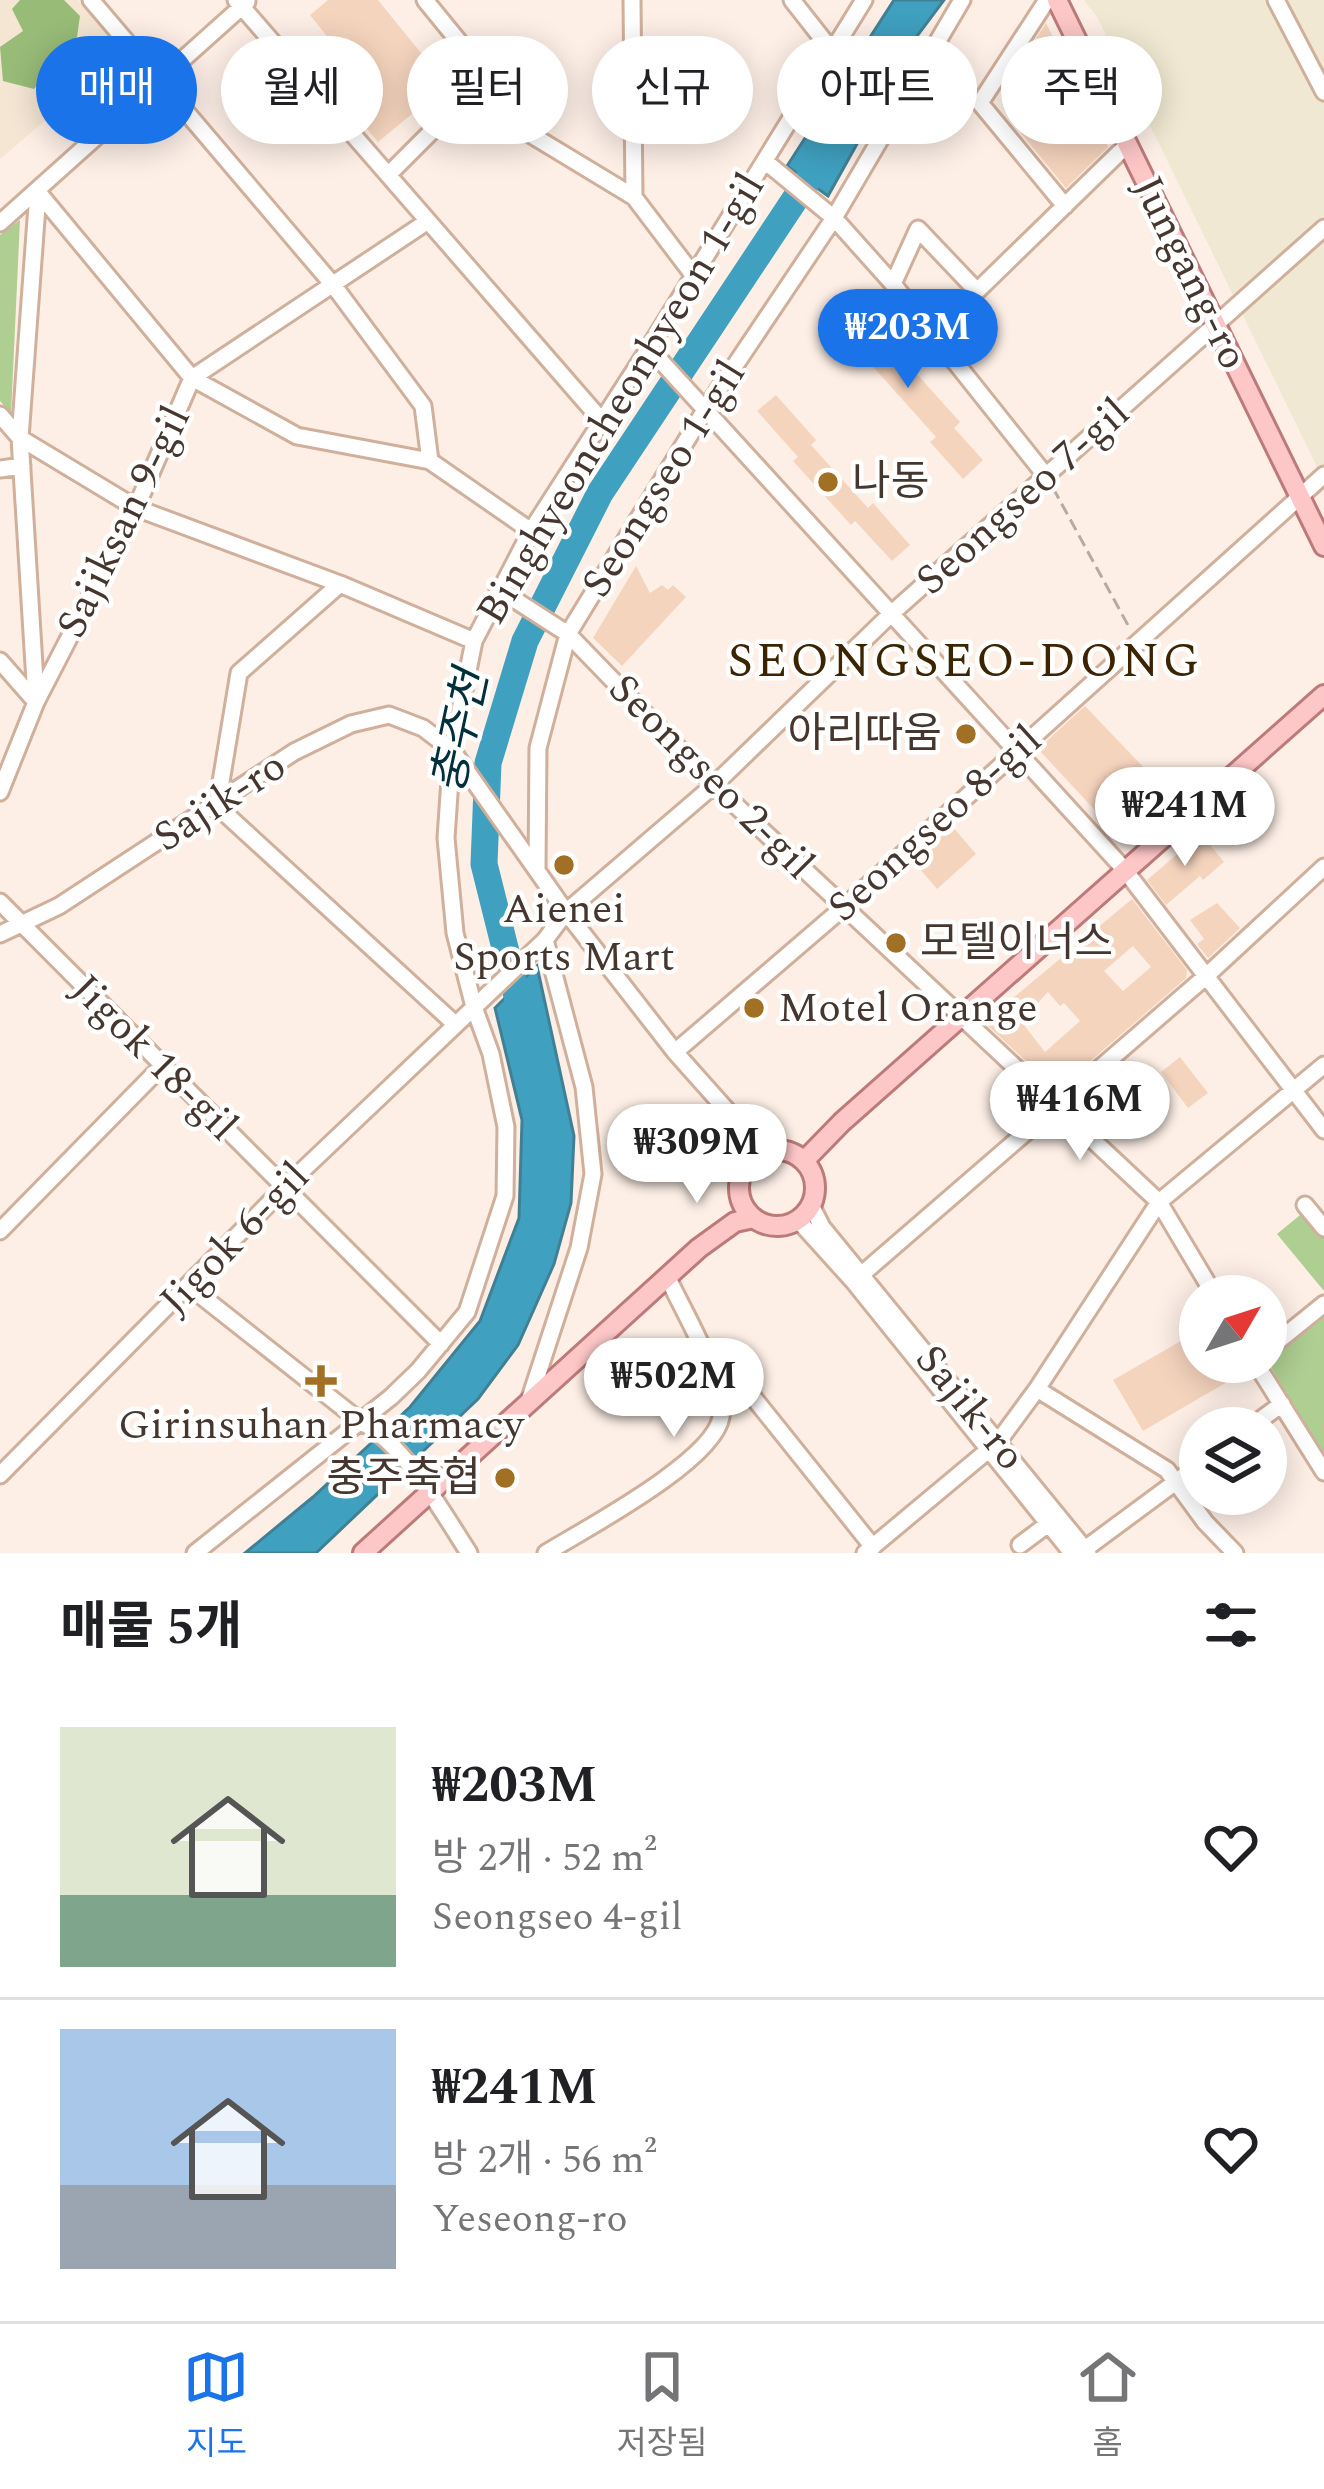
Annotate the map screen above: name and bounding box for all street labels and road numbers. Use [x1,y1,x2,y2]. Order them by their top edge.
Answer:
street label: Binghyeoncheonbyeon 1-gil [461,161,781,637]
street label: Jungang-ro [1116,165,1264,381]
street label: Seongseo 1-gil [566,348,762,610]
street label: Seongseo 7-gil [902,383,1144,611]
street label: Sajiksan 9-gil [41,395,207,649]
street label: Seongseo 2-gil [593,659,829,895]
street label: Seongseo 8-gil [814,710,1056,938]
street label: Sajik-ro [141,736,299,868]
street label: Jigok 18-gil [56,960,252,1156]
street label: Jigok 6-gil [145,1148,325,1330]
street label: Sajik-ro [899,1331,1041,1485]

